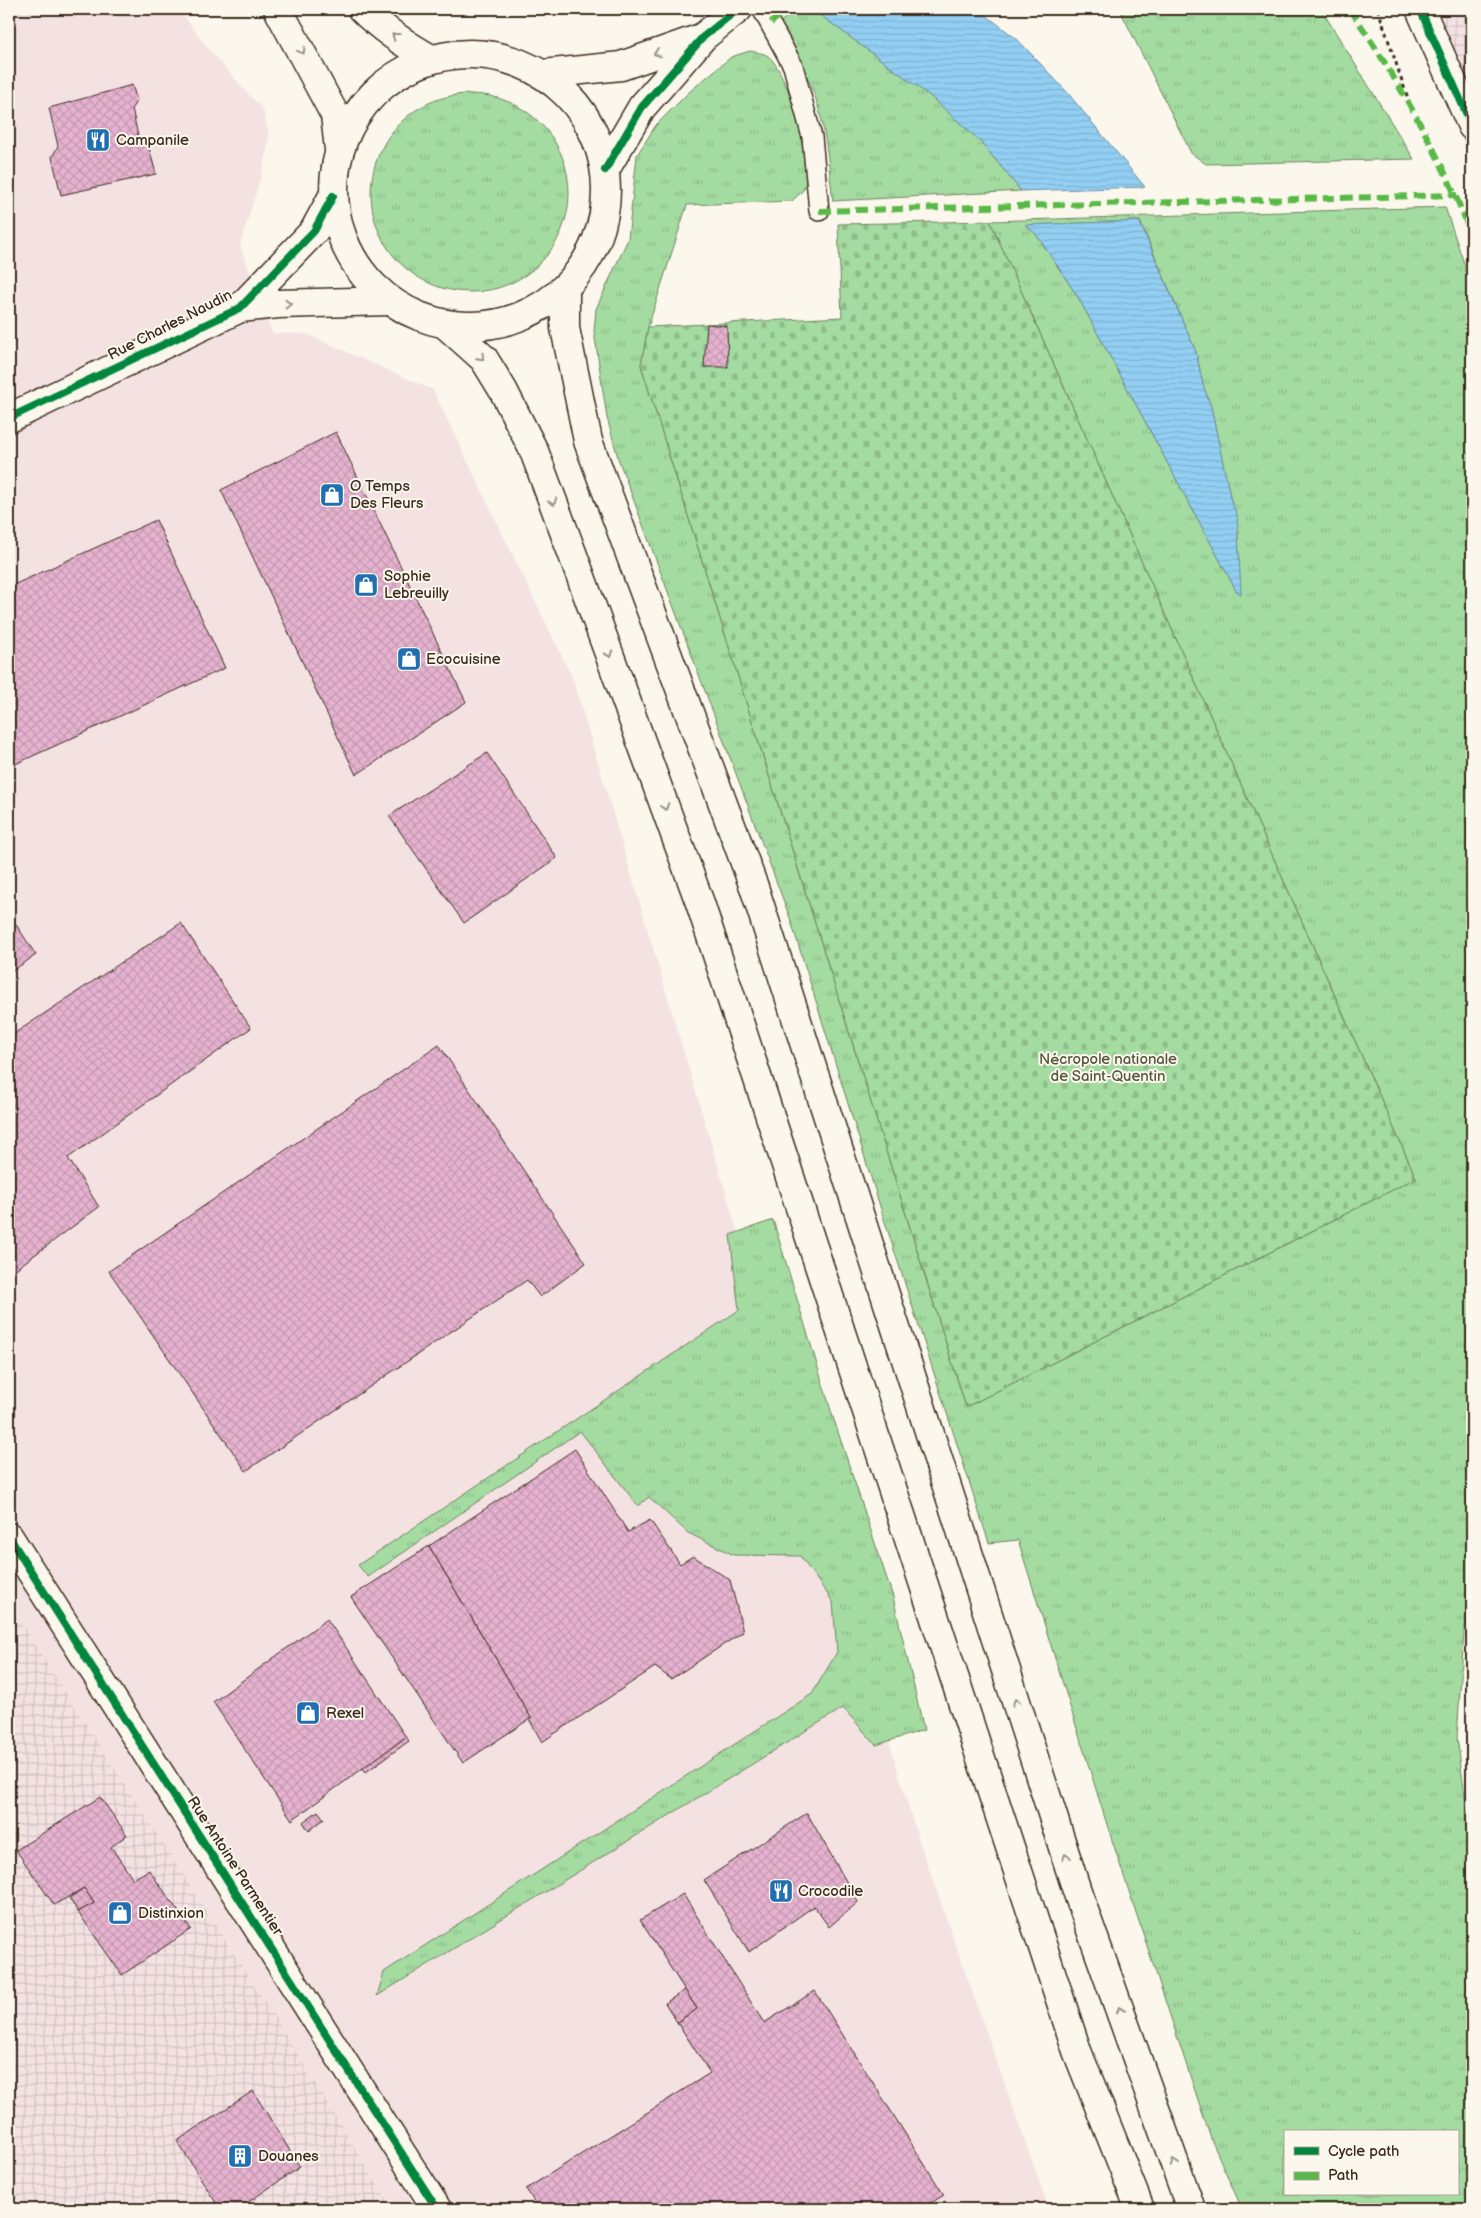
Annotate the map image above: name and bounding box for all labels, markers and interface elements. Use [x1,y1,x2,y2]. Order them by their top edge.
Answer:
one-way arrow [391,33,401,42]
one-way arrow [296,46,306,55]
one-way arrow [653,48,661,58]
restaurant icon: Campanile [85,127,111,153]
place label: Campanile [116,131,189,150]
street label: Rue Charles Naudin [105,285,235,365]
one-way arrow [285,299,293,309]
one-way arrow [475,351,484,360]
place label: O Temps Des Fleurs [350,477,424,513]
shop icon: O Temps Des Fleurs [319,482,345,508]
one-way arrow [547,497,557,506]
place label: Sophie Lebreuilly [384,567,449,603]
shop icon: Sophie Lebreuilly [353,572,379,598]
shop icon: Ecocuisine [396,646,422,672]
one-way arrow [603,649,613,658]
place label: Ecocuisine [426,650,501,669]
one-way arrow [659,802,669,811]
park label: Nécropole nationale de Saint-Quentin [1039,1050,1177,1086]
one-way arrow [1012,1699,1022,1707]
shop icon: Rexel [295,1700,321,1726]
place label: Rexel [326,1704,364,1723]
street label: Rue Antoine Parmentier [183,1793,287,1940]
one-way arrow [1062,1853,1072,1862]
restaurant icon: Crocodile [768,1878,794,1904]
place label: Crocodile [798,1882,863,1901]
shop icon: Distinxion [107,1900,133,1926]
place label: Distinxion [138,1904,204,1923]
one-way arrow [1116,2007,1126,2015]
legend [1284,2130,1458,2196]
text: Cycle path [1328,2142,1399,2161]
building icon: Douanes [227,2143,253,2169]
place label: Douanes [258,2147,319,2166]
one-way arrow [1170,2160,1180,2168]
text: Path [1328,2166,1358,2185]

